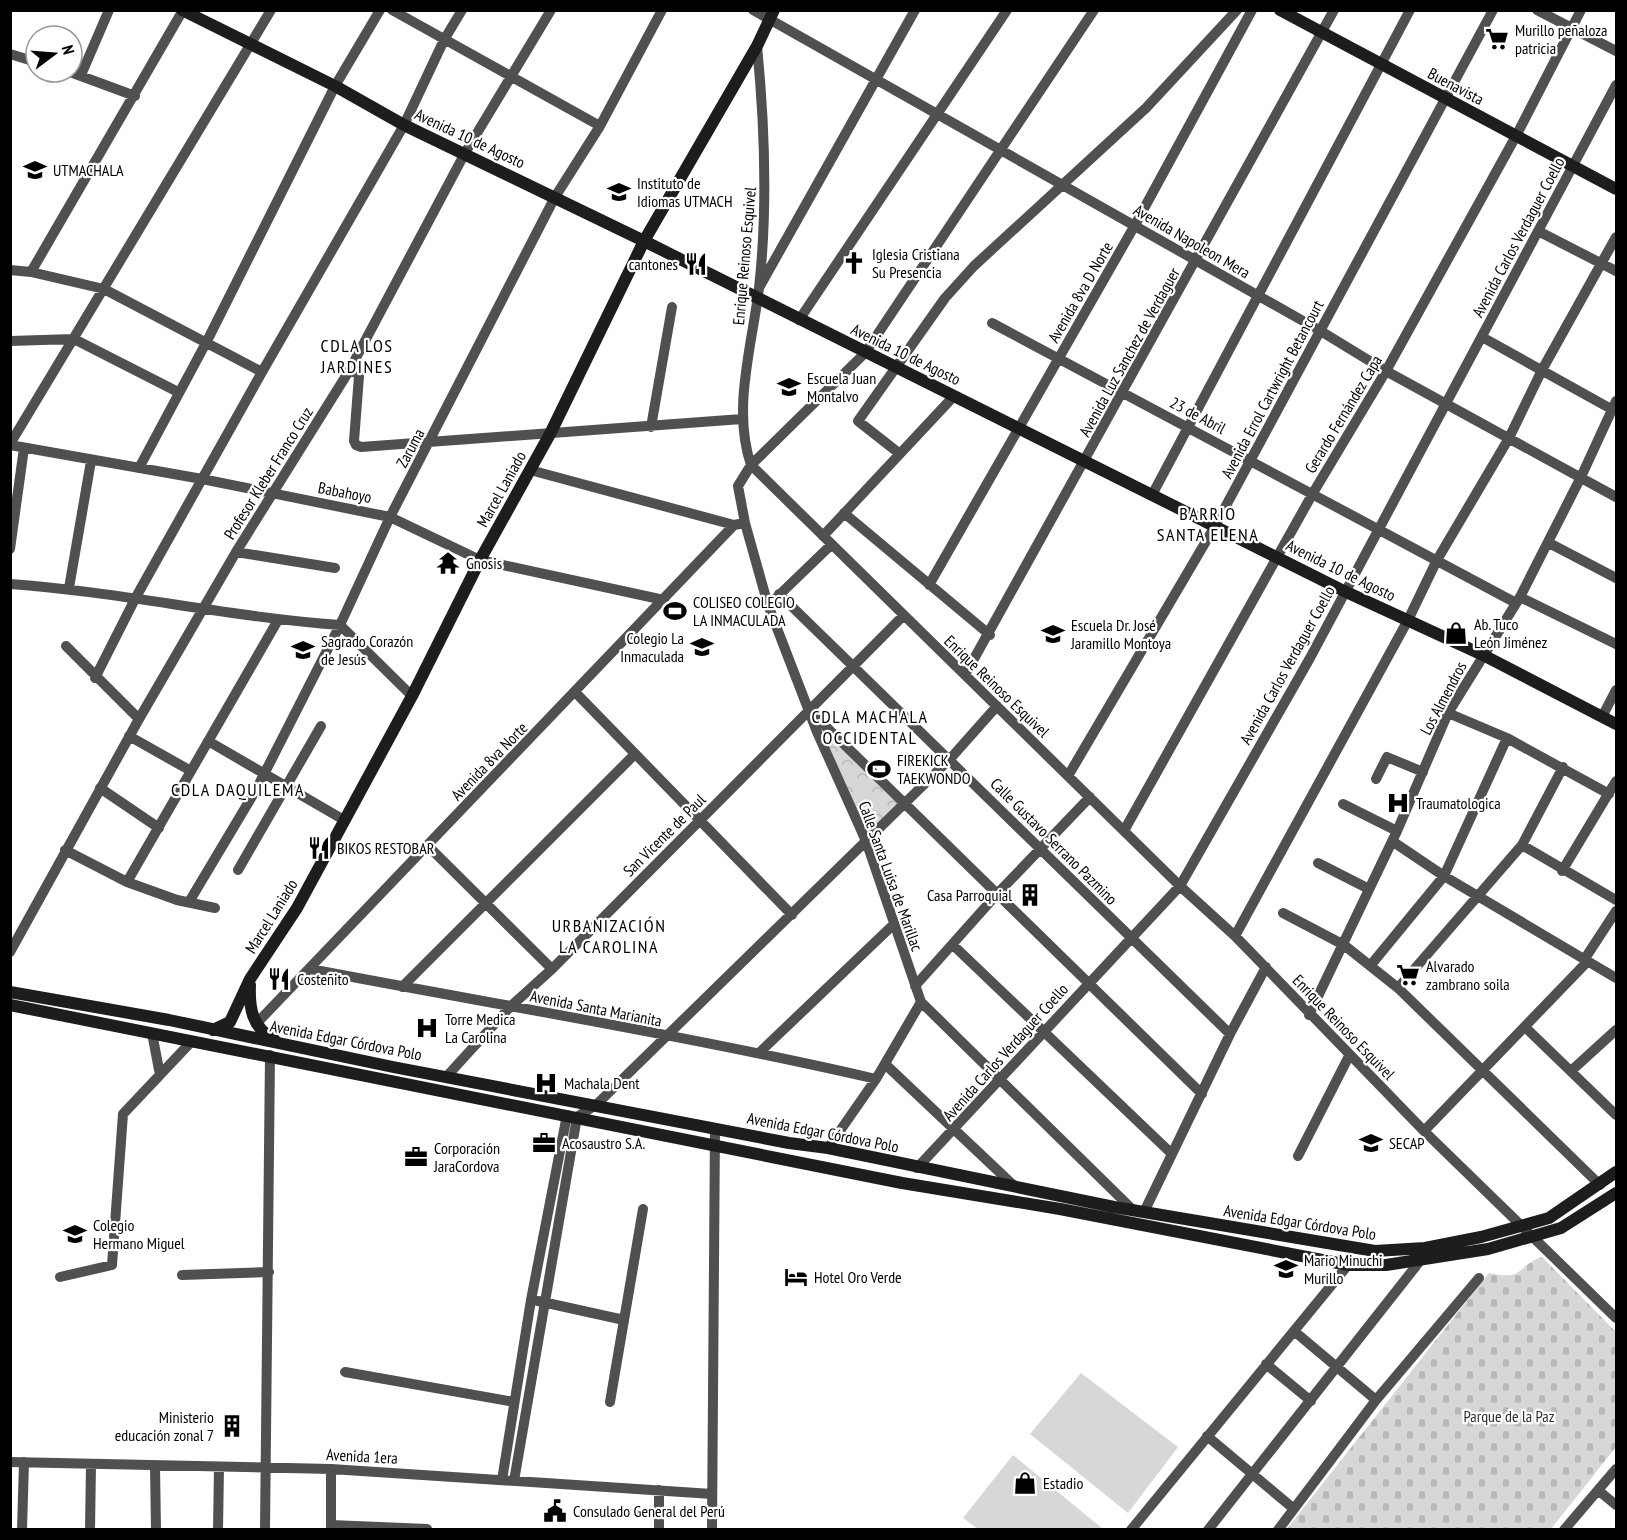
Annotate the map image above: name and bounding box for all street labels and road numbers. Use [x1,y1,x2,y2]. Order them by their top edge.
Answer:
street label: Buenavista [1425,63,1487,109]
street label: Avenida 10 de Agosto [412,104,528,172]
street label: Avenida Carlos Verdaguer Coello [1467,154,1569,320]
street label: Enrique Reinoso Esquivel [728,186,760,326]
street label: Avenida Napoleon Mera [1130,200,1254,282]
street label: Avenida 8va D Norte [1043,238,1117,346]
street label: Avenida Luz Sanchez de Verdaguer [1074,264,1184,440]
street label: Avenida Errol Cartwright Betancourt [1216,296,1328,482]
street label: Avenida 10 de Agosto [848,319,964,389]
street label: Gerardo Fernández Capa [1300,351,1386,477]
street label: 23 de Abril [1167,392,1230,438]
street label: Profesor Kleber Franco Cruz [219,403,317,543]
street label: Zaruma [391,425,429,471]
street label: Marcel Laniado [472,447,530,530]
street label: Babahoyo [317,477,373,507]
street label: Avenida 10 de Agosto [1283,535,1399,605]
street label: Avenida Carlos Verdaguer Coello [1235,582,1339,748]
street label: Enrique Reinoso Esquivel [940,631,1054,741]
street label: Los Almendros [1415,658,1471,738]
street label: Avenida 8va Norte [447,718,531,804]
street label: Calle Gustavo Serrano Pazmino [986,773,1122,909]
street label: San Vicente de Paul [619,789,710,880]
street label: Calle Santa Luisa de Marillac [855,798,928,954]
street label: Marcel Laniado [240,875,302,957]
street label: Enrique Reinoso Esquivel [1289,970,1399,1084]
street label: Avenida Carlos Verdaguer Coello [938,979,1072,1125]
street label: Avenida Santa Marianita [528,985,664,1031]
street label: Avenida Edgar Córdova Polo [268,1015,424,1065]
street label: Avenida Edgar Córdova Polo [745,1107,901,1157]
street label: Avenida Edgar Córdova Polo [1222,1200,1378,1244]
street label: Avenida 1era [326,1444,398,1468]

